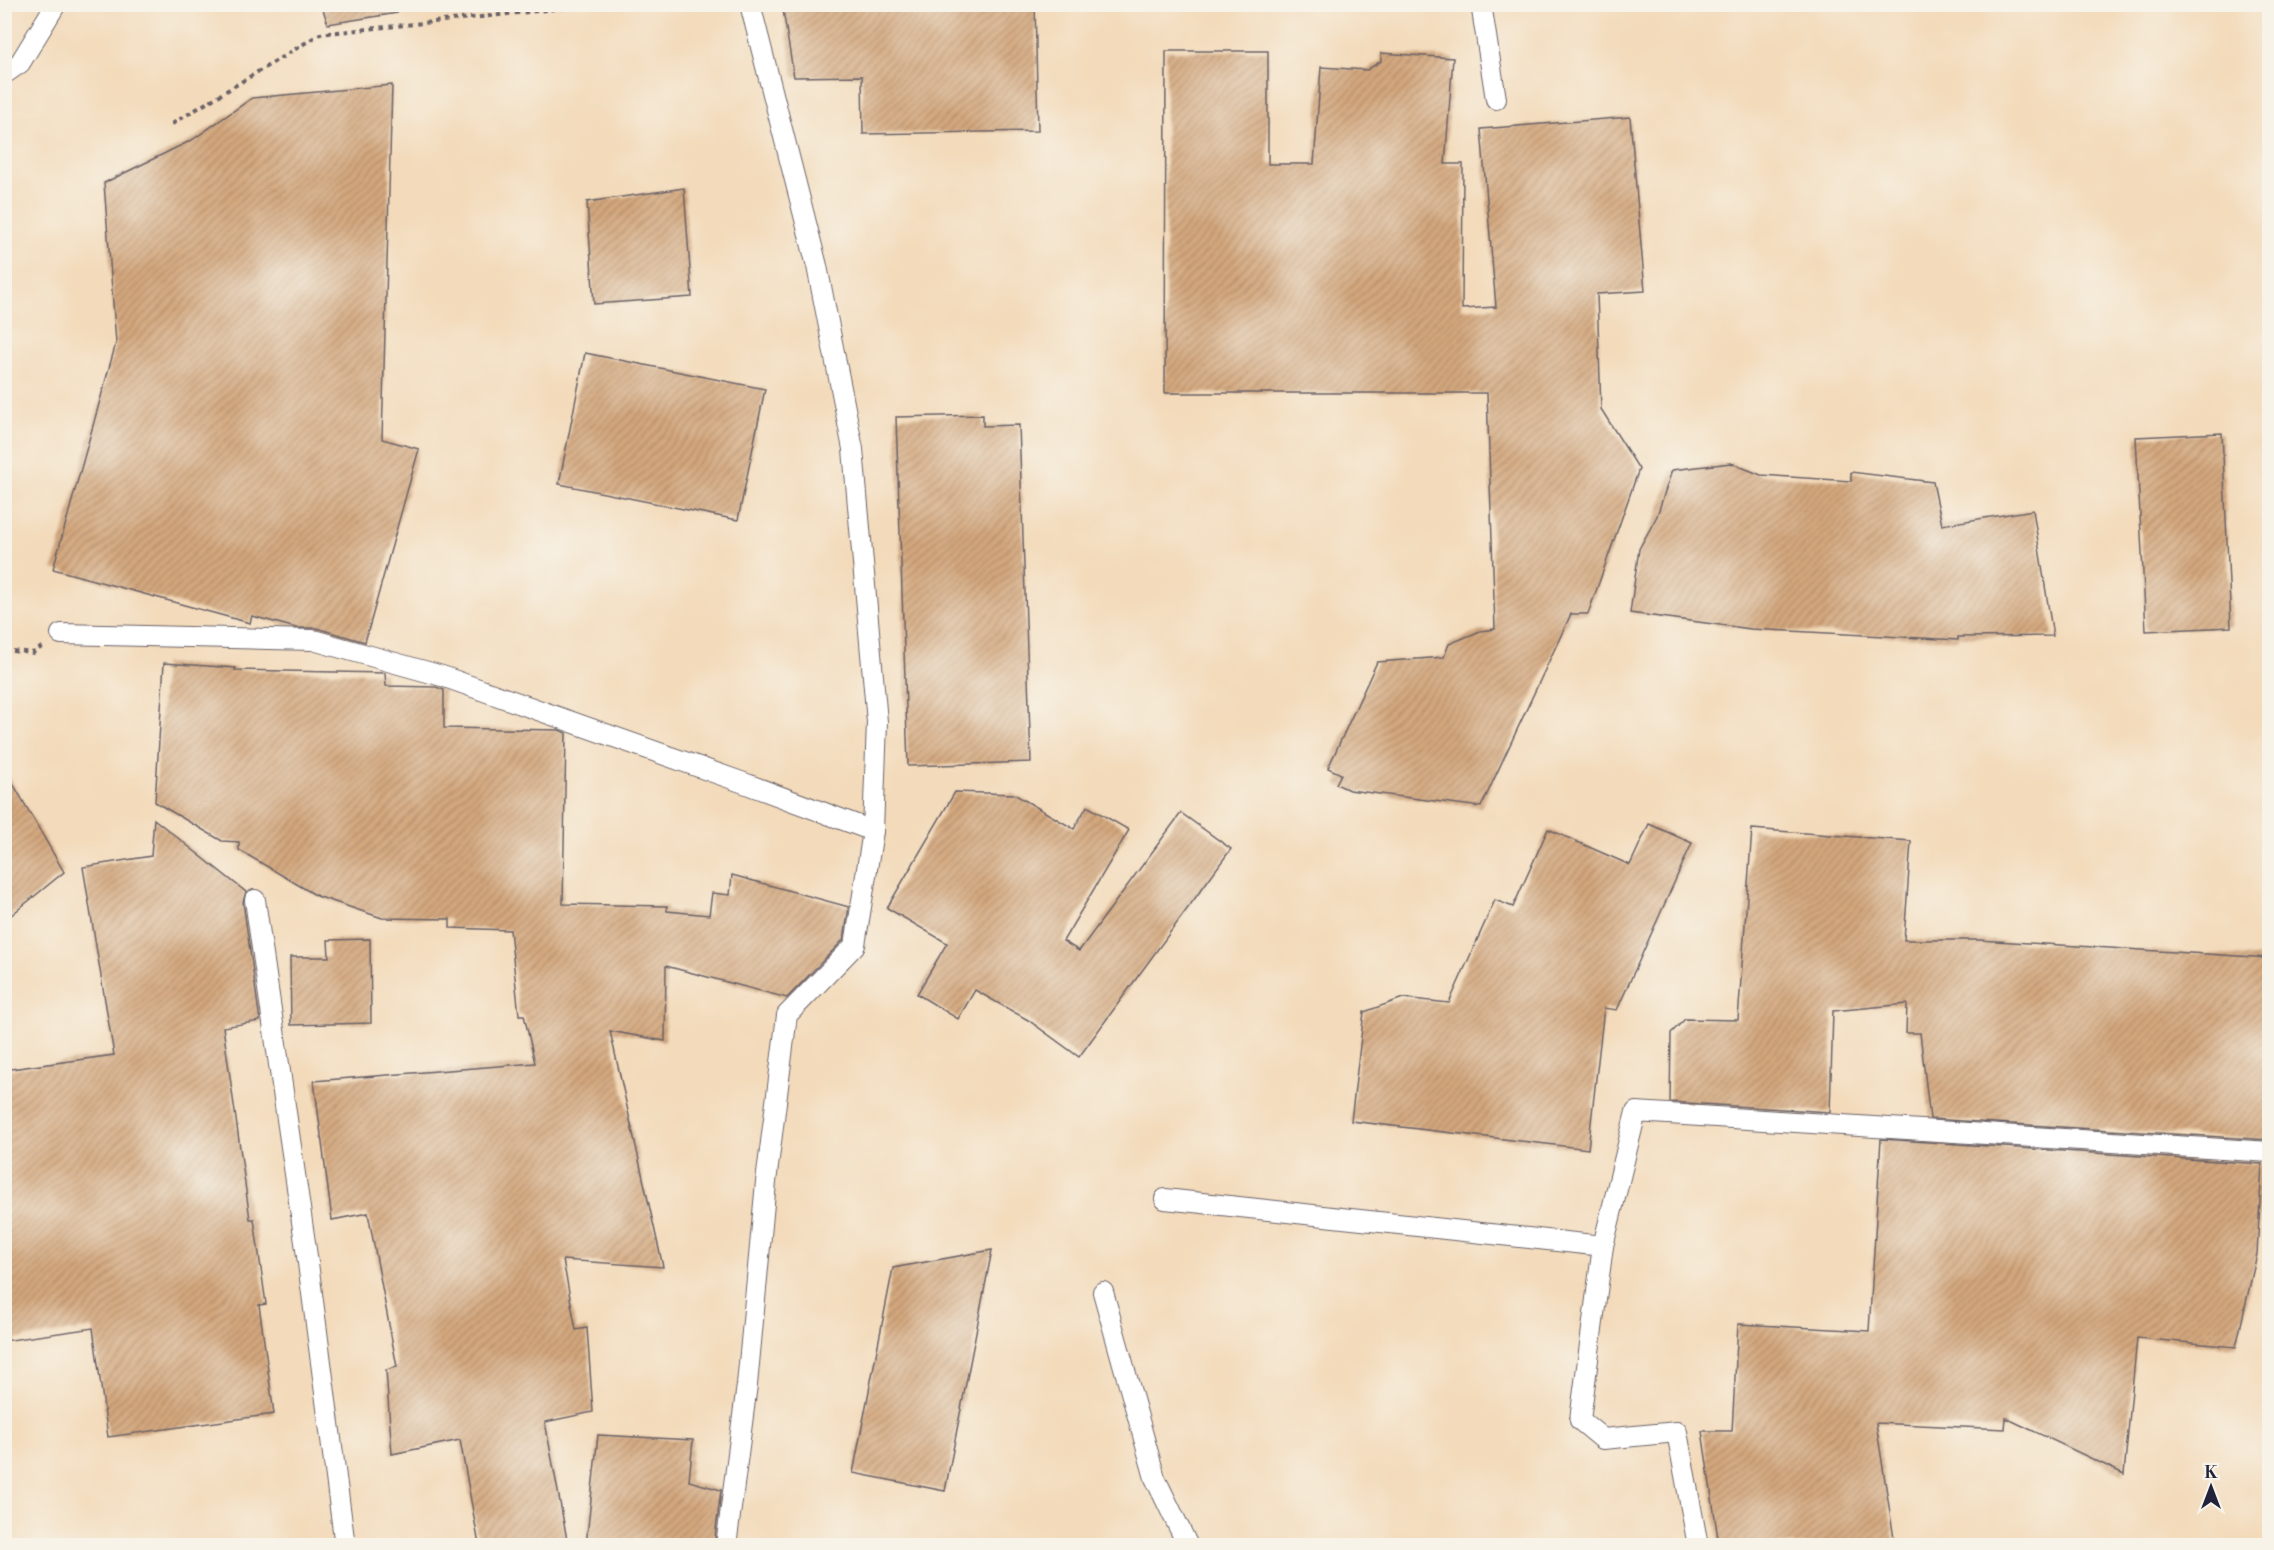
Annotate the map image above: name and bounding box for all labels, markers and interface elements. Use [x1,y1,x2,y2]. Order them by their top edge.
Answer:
north arrow [2181,1457,2241,1517]
text: K [2205,1463,2219,1483]

